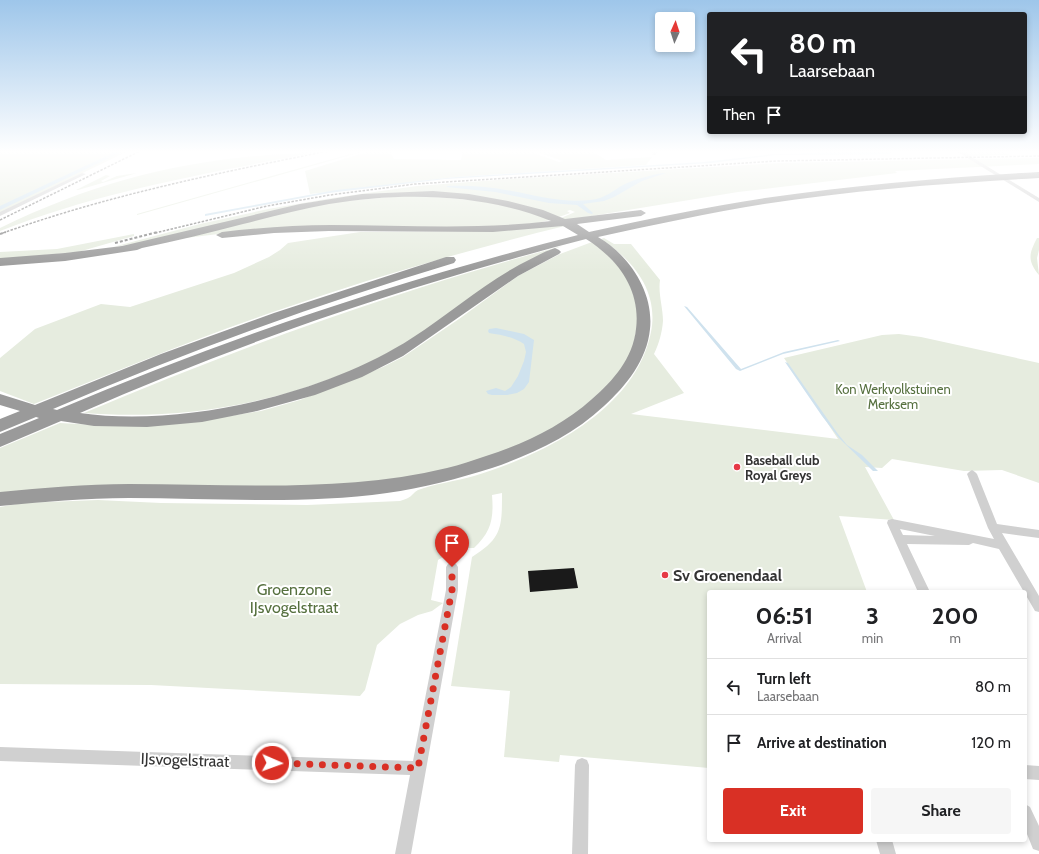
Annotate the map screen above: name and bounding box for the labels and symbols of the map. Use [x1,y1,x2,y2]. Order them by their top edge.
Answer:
north arrow [655,12,695,52]
park label: Kon Werkvolkstuinen Merksem [835,381,951,412]
place label: Baseball club Royal Greys [745,452,820,483]
marker: Baseball club Royal Greys [732,462,742,472]
pin [435,526,469,567]
place label: Sv Groenendaal [673,566,782,585]
marker: Sv Groenendaal [660,570,670,580]
park label: Groenzone IJsvogelstraat [250,580,339,617]
position arrow [251,742,293,784]
street label: IJsvogelstraat [140,749,230,771]

